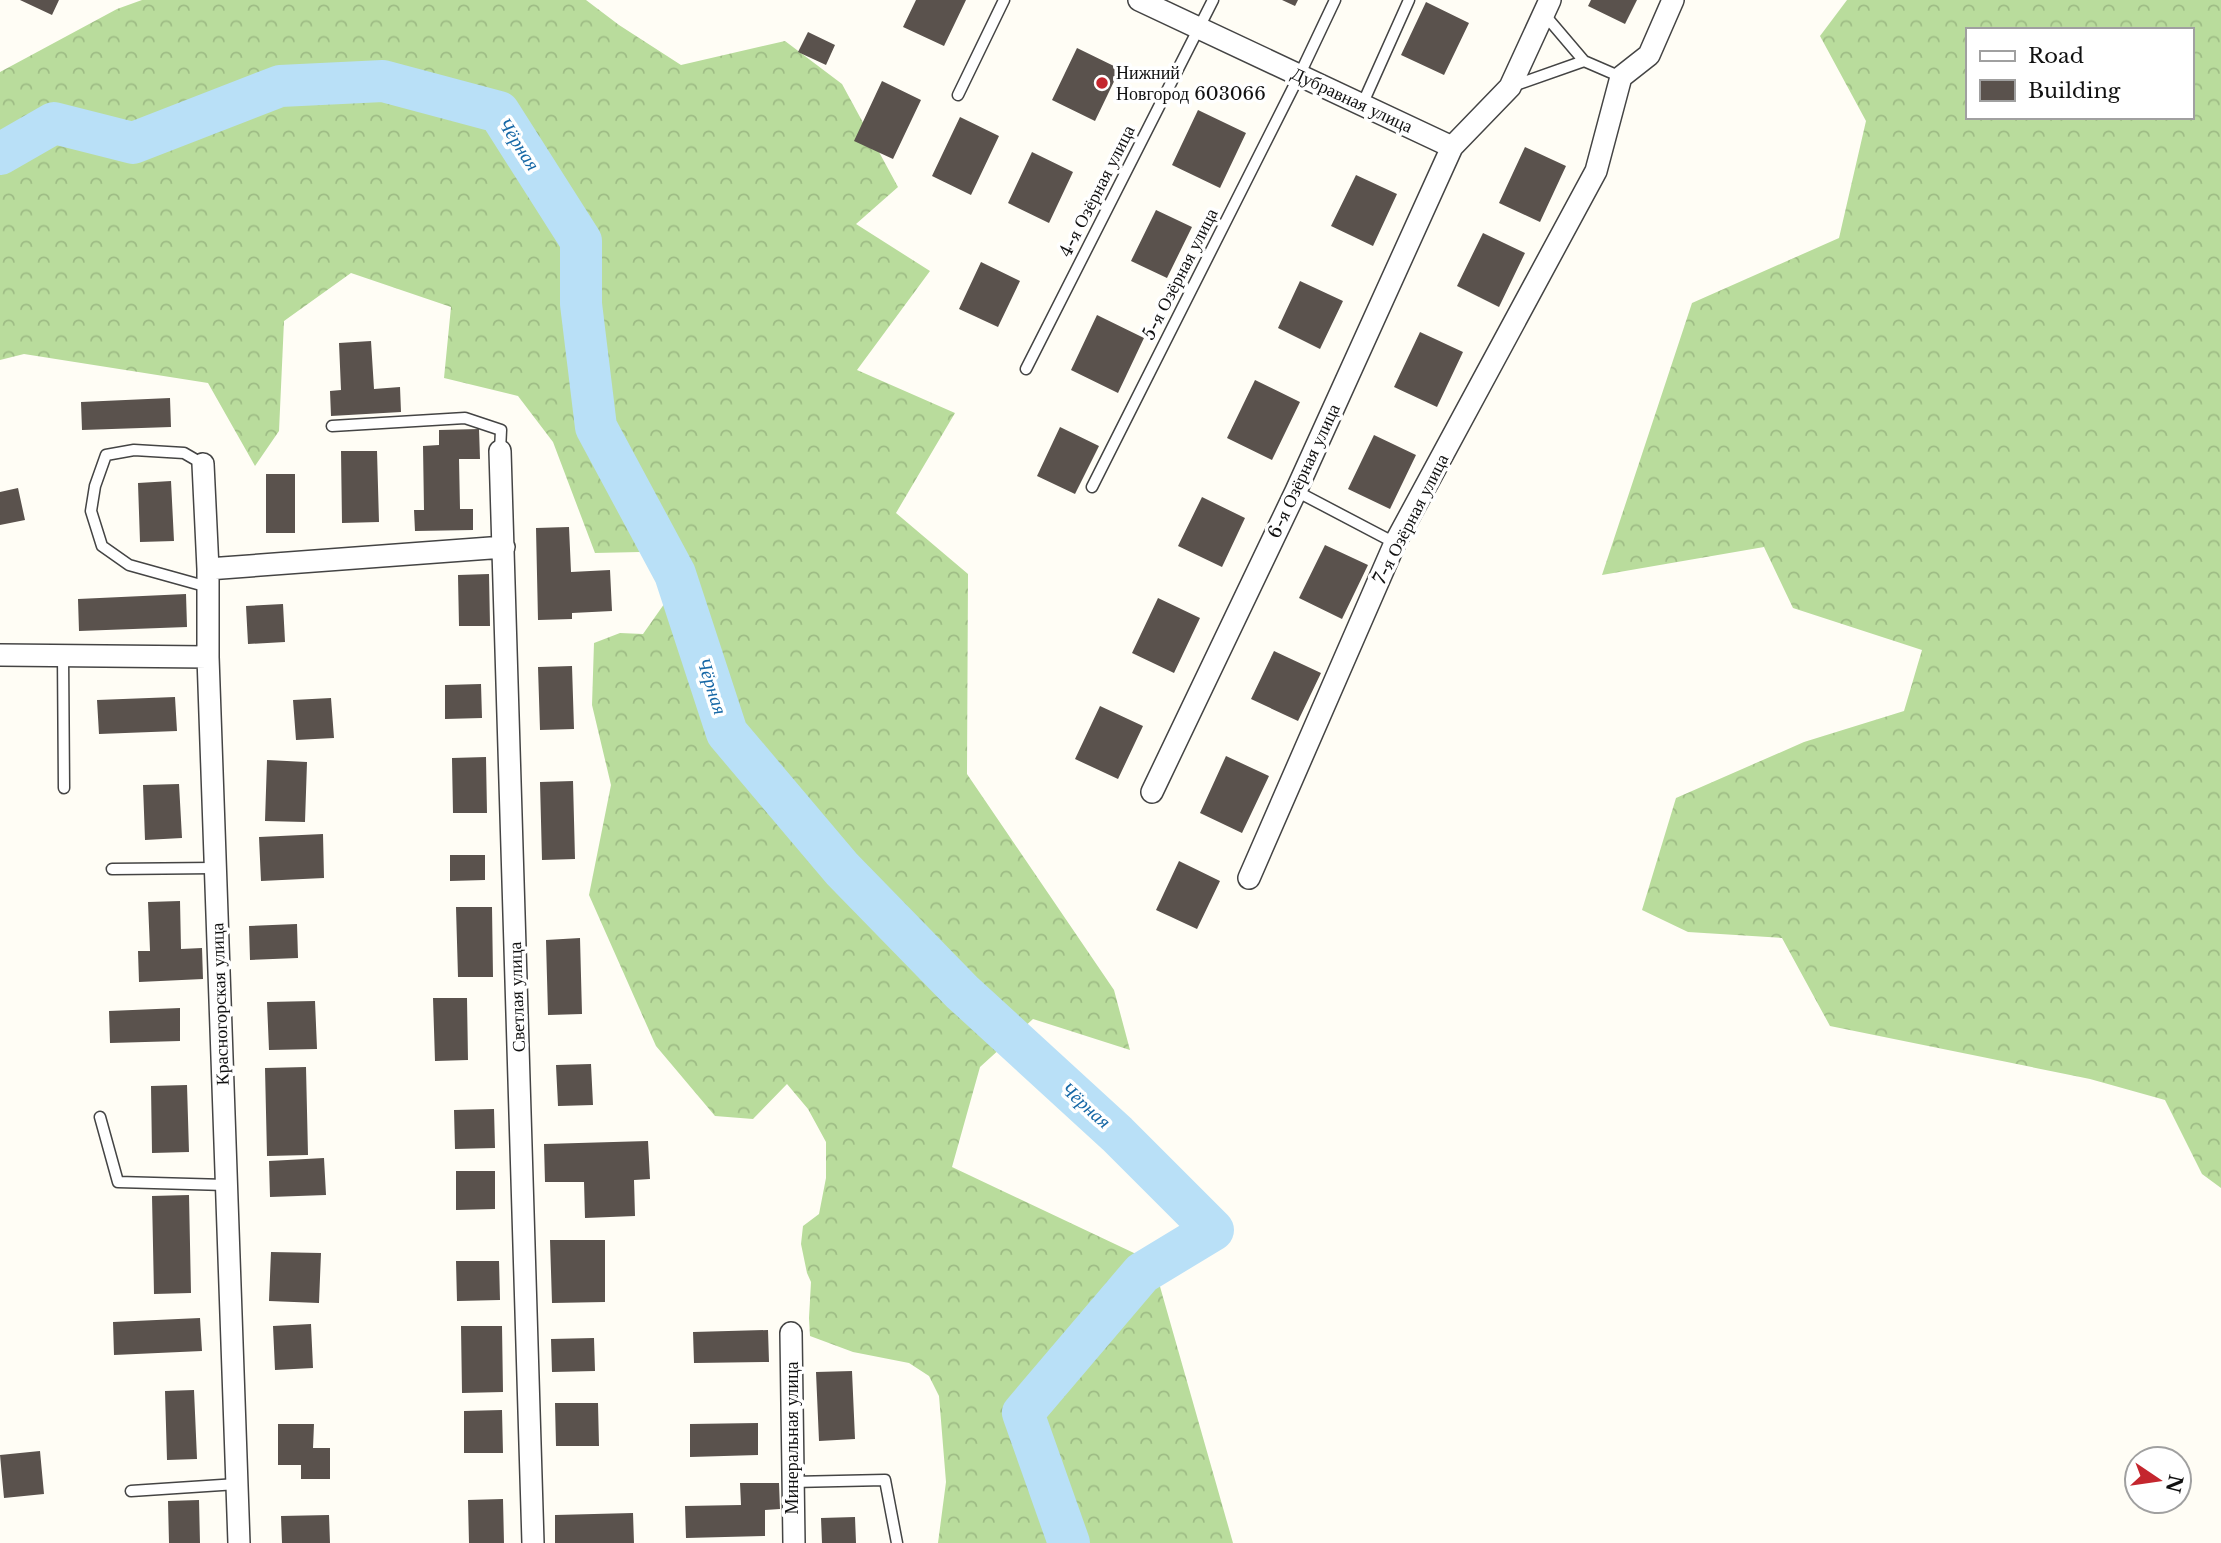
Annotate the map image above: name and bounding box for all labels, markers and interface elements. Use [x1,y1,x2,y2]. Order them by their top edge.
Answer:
legend [1966,28,2193,119]
text: Road [2028,43,2084,69]
place label: Нижний Новгород 603066 [1116,62,1266,105]
street label: Дубравная улица [1288,62,1416,138]
marker: Нижний Новгород 603066 [1094,75,1110,91]
text: Building [2028,78,2121,104]
water label: Чёрная [493,113,545,175]
street label: 4-я Озёрная улица [1054,121,1140,261]
street label: 5-я Озёрная улица [1137,205,1223,343]
street label: 6-я Озёрная улица [1263,400,1345,542]
street label: 7-я Озёрная улица [1369,450,1453,588]
water label: Чёрная [692,654,732,718]
street label: Красногорская улица [206,922,234,1086]
street label: Светлая улица [504,941,530,1053]
water label: Чёрная [1056,1077,1116,1133]
street label: Минеральная улица [781,1361,803,1515]
north arrow [2123,1445,2193,1515]
text: N [2161,1472,2187,1495]

